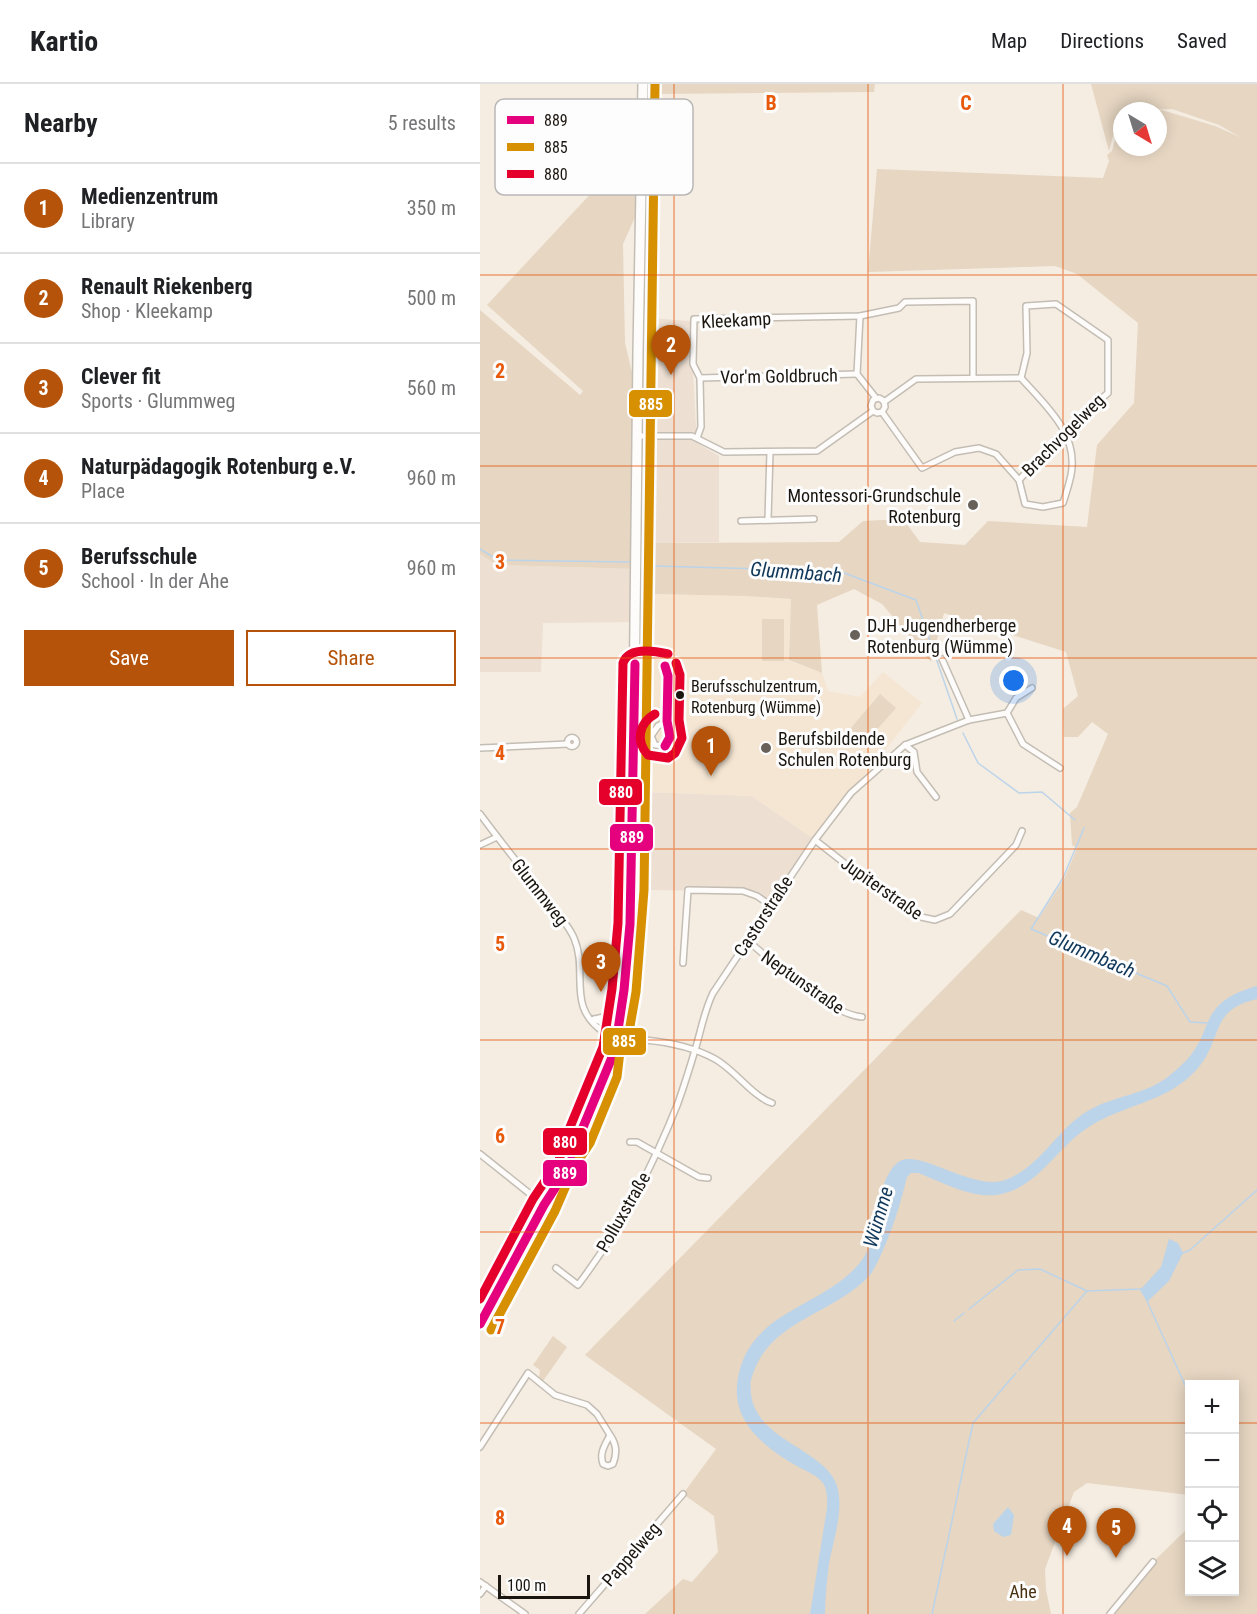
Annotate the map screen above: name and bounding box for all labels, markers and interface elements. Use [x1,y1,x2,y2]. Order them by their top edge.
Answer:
text: Kartio [30,25,98,58]
text: Map [991,29,1027,53]
text: Directions [1060,29,1144,53]
text: Saved [1177,29,1227,53]
text: B [765,91,777,115]
text: C [960,91,972,115]
legend [495,99,693,195]
north arrow [1113,102,1167,156]
text: Nearby [24,108,98,138]
text: 5 results [388,111,456,135]
text: 889 [544,111,568,130]
text: 885 [544,138,568,157]
text: 880 [544,165,568,184]
text: Medienzentrum [81,184,218,209]
text: 1 [38,196,49,220]
text: 350 m [407,196,456,220]
text: Library [81,209,135,233]
text: Renault Riekenberg [81,274,253,299]
text: 2 [38,286,49,310]
text: 500 m [407,286,456,310]
text: Shop · Kleekamp [81,299,213,323]
street label: Kleekamp [700,308,772,332]
pin: 2 [652,326,690,375]
text: 2 [495,359,505,383]
text: Clever fit [81,364,161,389]
street label: Vor'm Goldbruch [720,364,838,388]
text: 3 [38,376,49,400]
text: 560 m [407,376,456,400]
text: Sports · Glummweg [81,389,235,413]
line badge: 885 [628,389,673,418]
street label: Brachvogelweg [1018,390,1108,480]
text: 885 [639,395,663,414]
text: Naturpädagogik Rotenburg e.V. [81,454,356,479]
text: 4 [38,466,49,490]
text: 960 m [407,466,456,490]
text: Place [81,479,125,503]
place label: Montessori-Grundschule Rotenburg [787,485,961,527]
marker: Montessori-Grundschule Rotenburg [966,498,980,512]
text: Berufsschule [81,544,197,569]
text: 3 [495,550,505,574]
text: 5 [38,556,49,580]
text: 960 m [407,556,456,580]
water label: Glummbach [749,557,843,587]
text: School · In der Ahe [81,569,229,593]
place label: DJH Jugendherberge Rotenburg (Wümme) [867,615,1016,658]
marker: DJH Jugendherberge Rotenburg (Wümme) [848,628,862,642]
button: Save [24,630,234,686]
button: Share [246,630,456,686]
your location [999,666,1028,695]
place label: Berufsschulzentrum, Rotenburg (Wümme) [691,677,821,717]
marker: Berufsschulzentrum, Rotenburg (Wümme) [674,689,686,701]
pin: 1 [692,726,730,776]
place label: Berufsbildende Schulen Rotenburg [778,728,911,770]
text: 4 [495,741,505,765]
marker: Berufsbildende Schulen Rotenburg [759,741,773,755]
line badge: 880 [598,778,643,806]
text: 880 [609,783,633,802]
line badge: 889 [609,823,654,852]
text: 889 [620,828,644,847]
street label: Jupiterstraße [837,852,927,924]
street label: Glummweg [507,854,573,930]
street label: Castorstraße [729,872,797,960]
water label: Glummbach [1045,925,1139,983]
text: 5 [495,932,505,956]
pin: 3 [582,942,620,992]
street label: Neptunstraße [758,946,848,1018]
line badge: 885 [602,1027,647,1056]
text: 885 [612,1032,636,1051]
text: 6 [495,1124,505,1148]
line badge: 880 [542,1127,588,1156]
text: 880 [553,1133,577,1152]
line badge: 889 [542,1159,588,1187]
text: 889 [553,1164,577,1183]
street label: Polluxstraße [592,1168,654,1256]
water label: Wümme [858,1184,898,1250]
text: 7 [495,1315,505,1339]
map controls [1185,1380,1239,1596]
button: + [1185,1380,1239,1434]
button: − [1185,1434,1239,1488]
button: locate [1185,1488,1239,1542]
text: 8 [495,1506,505,1530]
pin: 4 [1048,1506,1086,1556]
pin: 5 [1096,1508,1136,1558]
street label: Pappelweg [598,1518,664,1590]
button: layers [1185,1542,1239,1596]
scale bar [498,1572,590,1600]
text: 100 m [507,1576,546,1595]
park label: Ahe [1009,1581,1037,1602]

